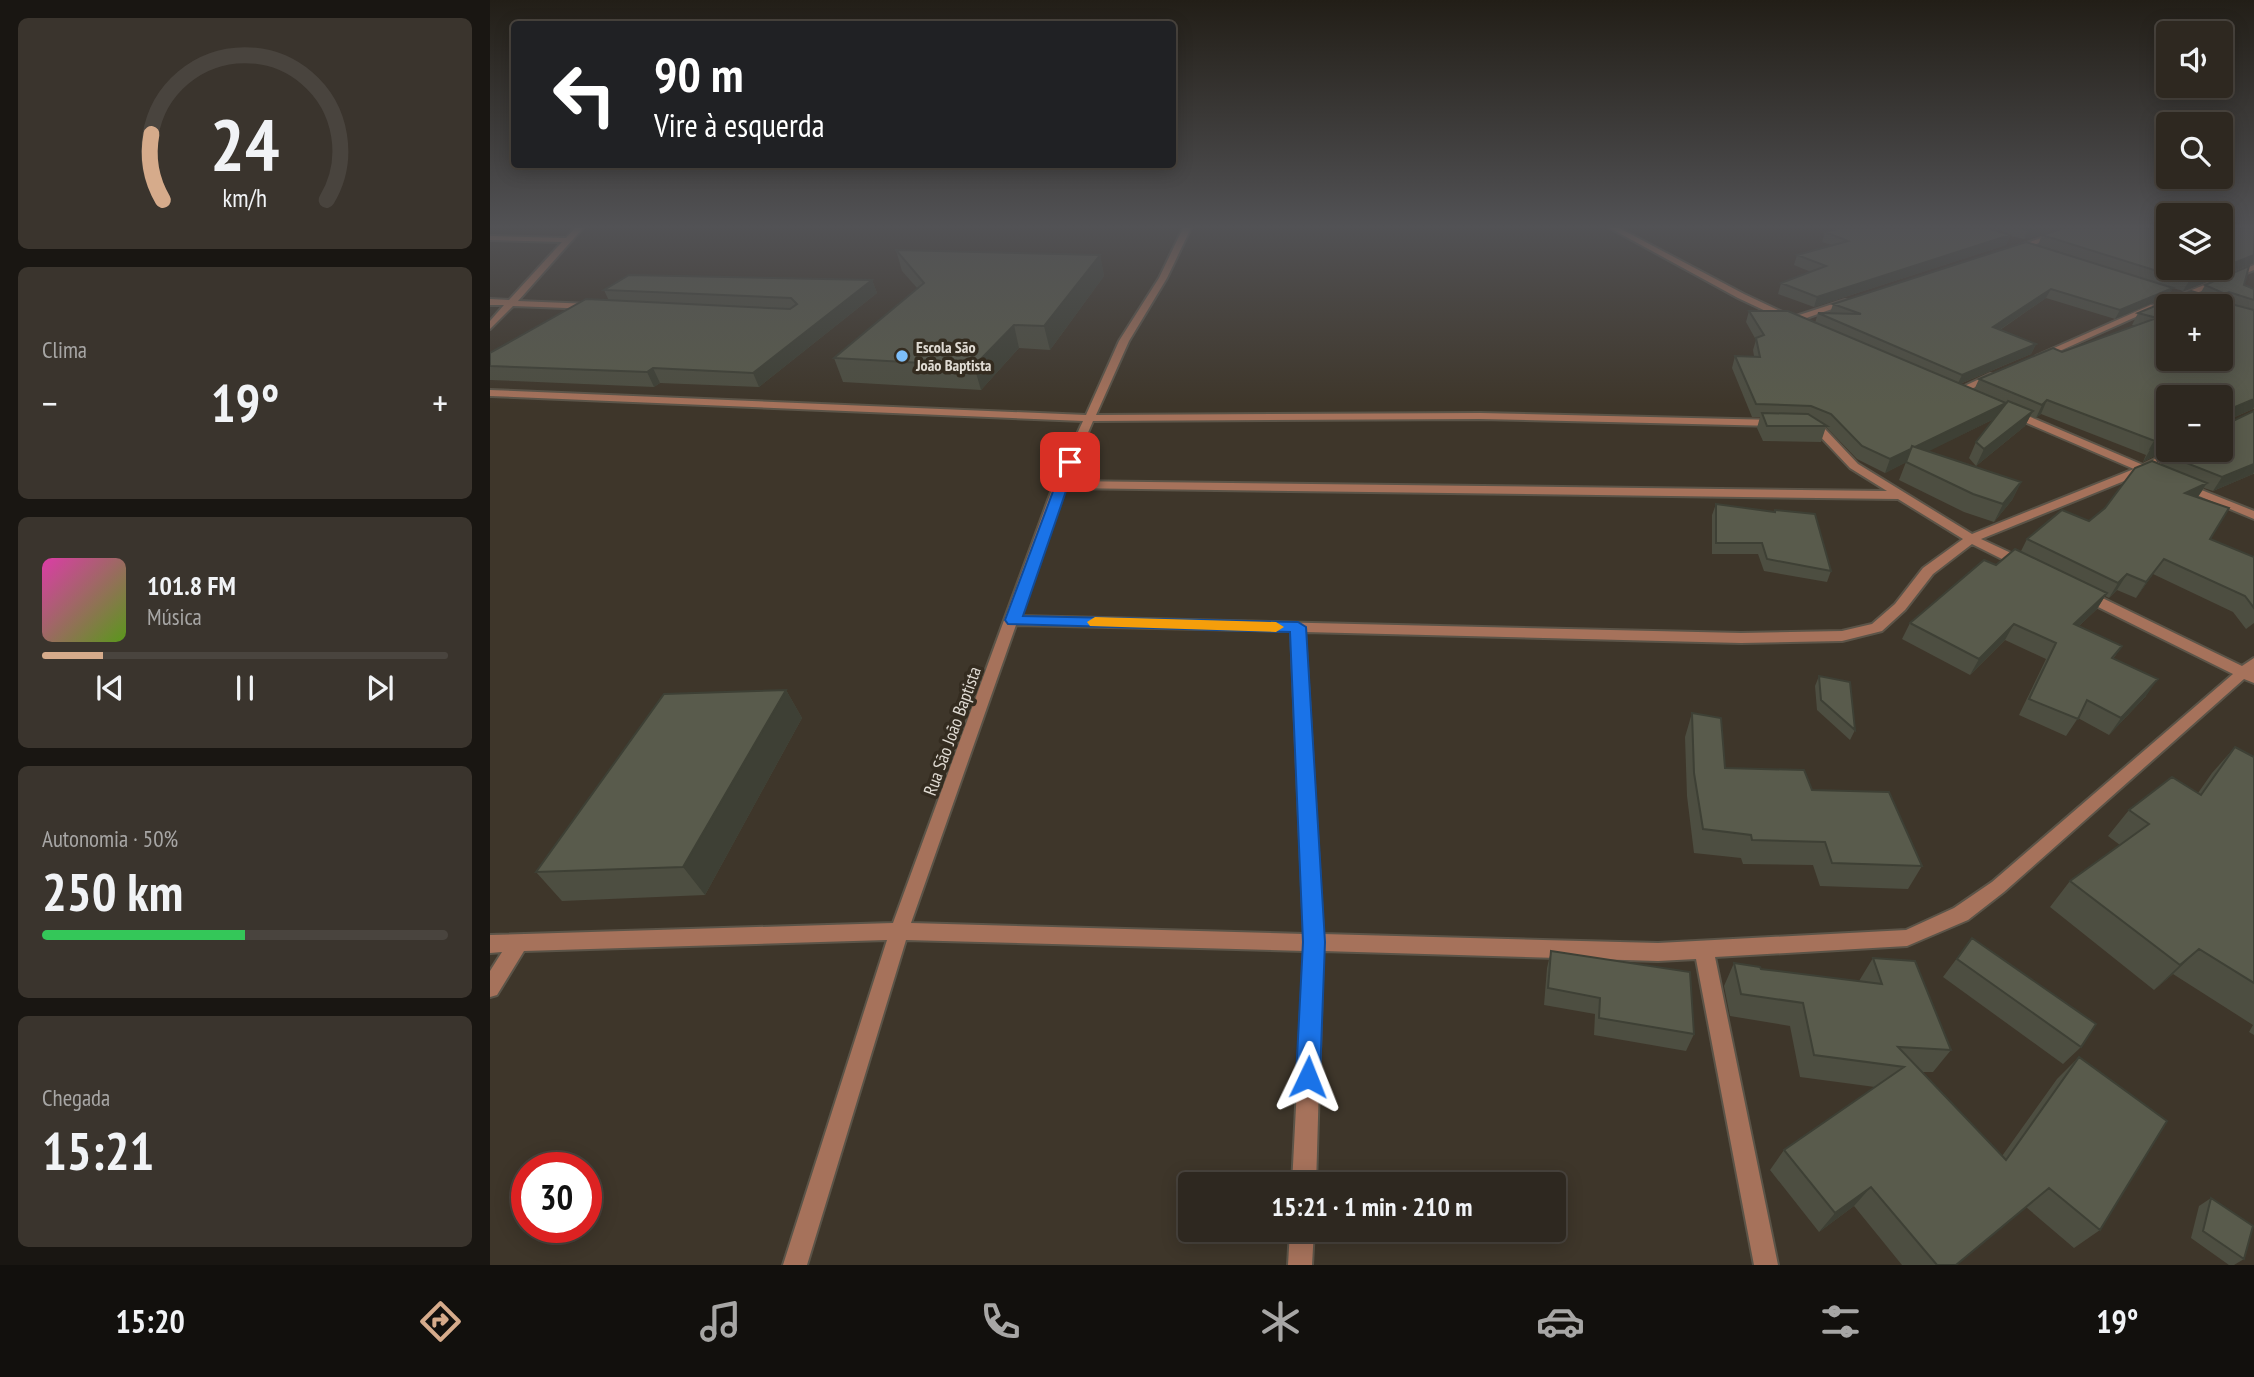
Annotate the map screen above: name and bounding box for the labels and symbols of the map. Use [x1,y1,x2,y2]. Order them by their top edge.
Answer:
place label: Escola São João Baptista [915,337,992,375]
marker: Escola São João Baptista [894,348,910,364]
pin [1040,432,1100,492]
street label: Rua São João Baptista [918,663,986,799]
position arrow [1271,1040,1345,1114]
speed limit sign: 30 [511,1152,602,1243]

